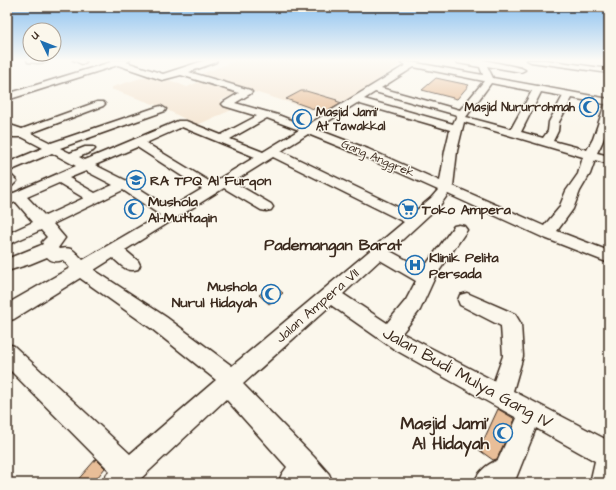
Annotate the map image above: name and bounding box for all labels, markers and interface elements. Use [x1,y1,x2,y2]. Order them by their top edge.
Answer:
north arrow [22,22,62,62]
text: U [27,28,43,44]
mosque icon: Masjid Nururrohmah [578,96,600,118]
place label: Masjid Nururrohmah [464,99,576,117]
place label: Masjid Jami' At Tawakkal [316,104,386,135]
mosque icon: Masjid Jami' At Tawakkal [291,108,313,130]
street label: Gang Anggrek [338,135,418,183]
school or university icon: RA TPQ Al Furqon [125,169,147,191]
place label: RA TPQ Al Furqon [150,171,271,191]
place label: Mushola Al-Muttaqin [148,192,217,228]
mosque icon: Mushola Al-Muttaqin [123,198,145,220]
supermarket icon: Toko Ampera [397,198,419,220]
place label: Toko Ampera [421,200,512,220]
district label: Pademangan Barat [264,234,402,258]
place label: Klinik Pelita Persada [429,248,500,284]
hospital icon: Klinik Pelita Persada [404,254,426,276]
street label: Jalan Ampera VII [271,264,364,348]
place label: Mushola Nurul Hidayah [172,277,258,313]
mosque icon: Mushola Nurul Hidayah [260,283,282,305]
street label: Jalan Budi Mulya Gang IV [378,321,557,436]
place label: Masjid Jami' Al Hidayah [400,412,490,457]
mosque icon: Masjid Jami' Al Hidayah [492,422,514,444]

